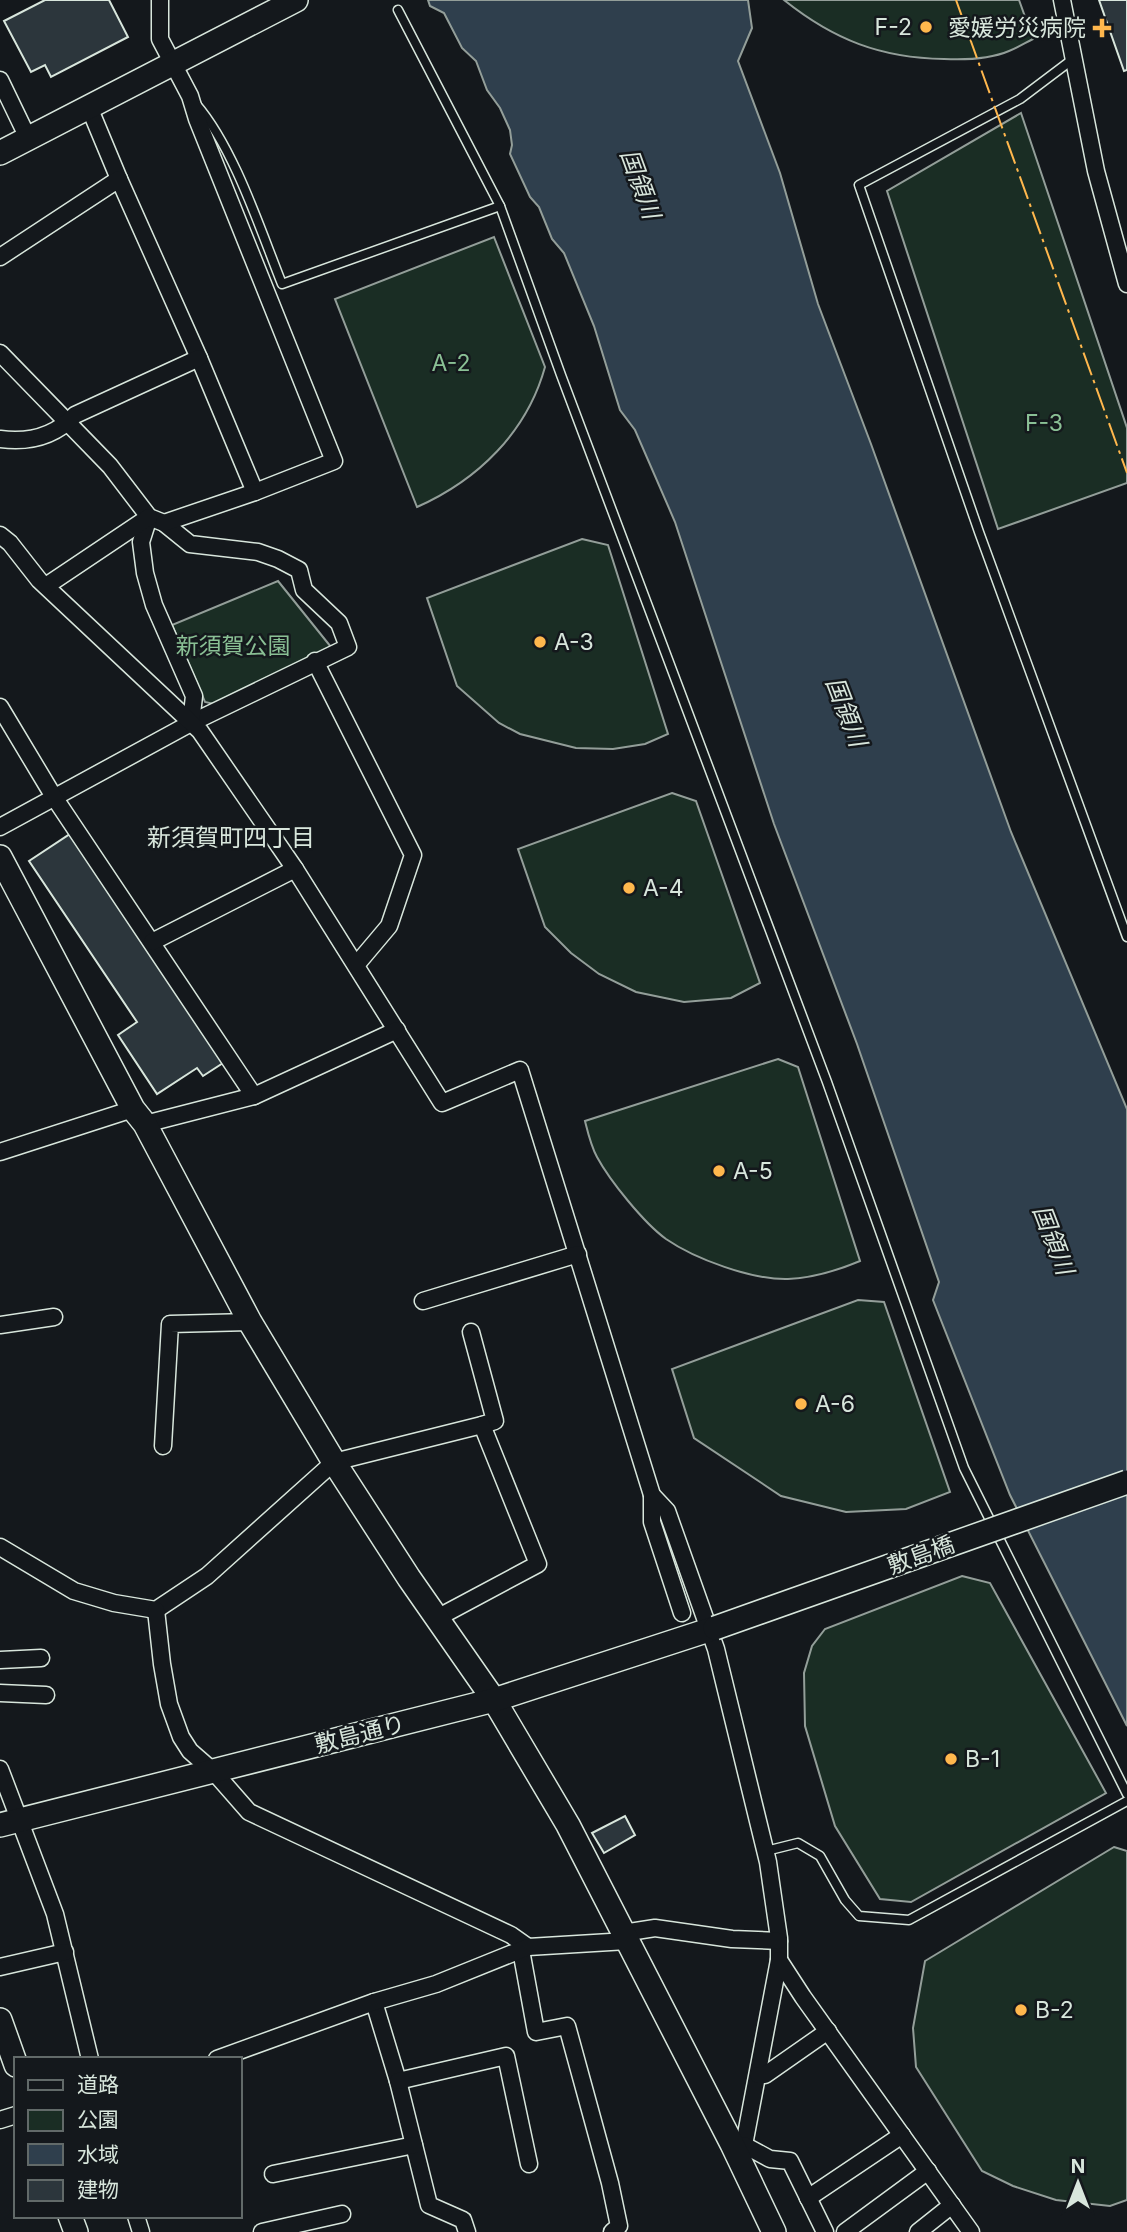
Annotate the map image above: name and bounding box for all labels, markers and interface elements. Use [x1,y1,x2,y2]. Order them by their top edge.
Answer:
place label: F-2 [875,13,912,41]
place label: 愛媛労災病院 [948,14,1086,42]
marker: 愛媛労災病院 [1092,18,1112,38]
marker: F-2 [918,19,934,35]
water label: 国領川 [615,145,667,225]
park label: A-2 [432,349,470,377]
park label: F-3 [1025,409,1063,437]
place label: A-3 [554,628,594,656]
park label: 新須賀公園 [176,632,291,660]
marker: A-3 [532,634,548,650]
water label: 国領川 [820,673,874,753]
district label: 新須賀町四丁目 [147,823,315,852]
place label: A-4 [643,874,684,902]
marker: A-4 [621,880,637,896]
place label: A-5 [733,1157,773,1185]
marker: A-5 [711,1163,727,1179]
water label: 国領川 [1027,1201,1081,1281]
place label: A-6 [815,1390,855,1418]
marker: A-6 [793,1396,809,1412]
street label: 敷島橋 [884,1530,958,1580]
street label: 敷島通り [312,1709,408,1759]
place label: B-1 [965,1745,1000,1773]
marker: B-1 [943,1751,959,1767]
place label: B-2 [1035,1996,1074,2024]
marker: B-2 [1013,2002,1029,2018]
legend [14,2057,242,2218]
text: 道路 [77,2072,119,2097]
text: 公園 [77,2107,119,2132]
text: 水域 [77,2142,119,2167]
north arrow [1043,2148,1113,2218]
text: N [1071,2155,1085,2178]
text: 建物 [77,2177,119,2202]

